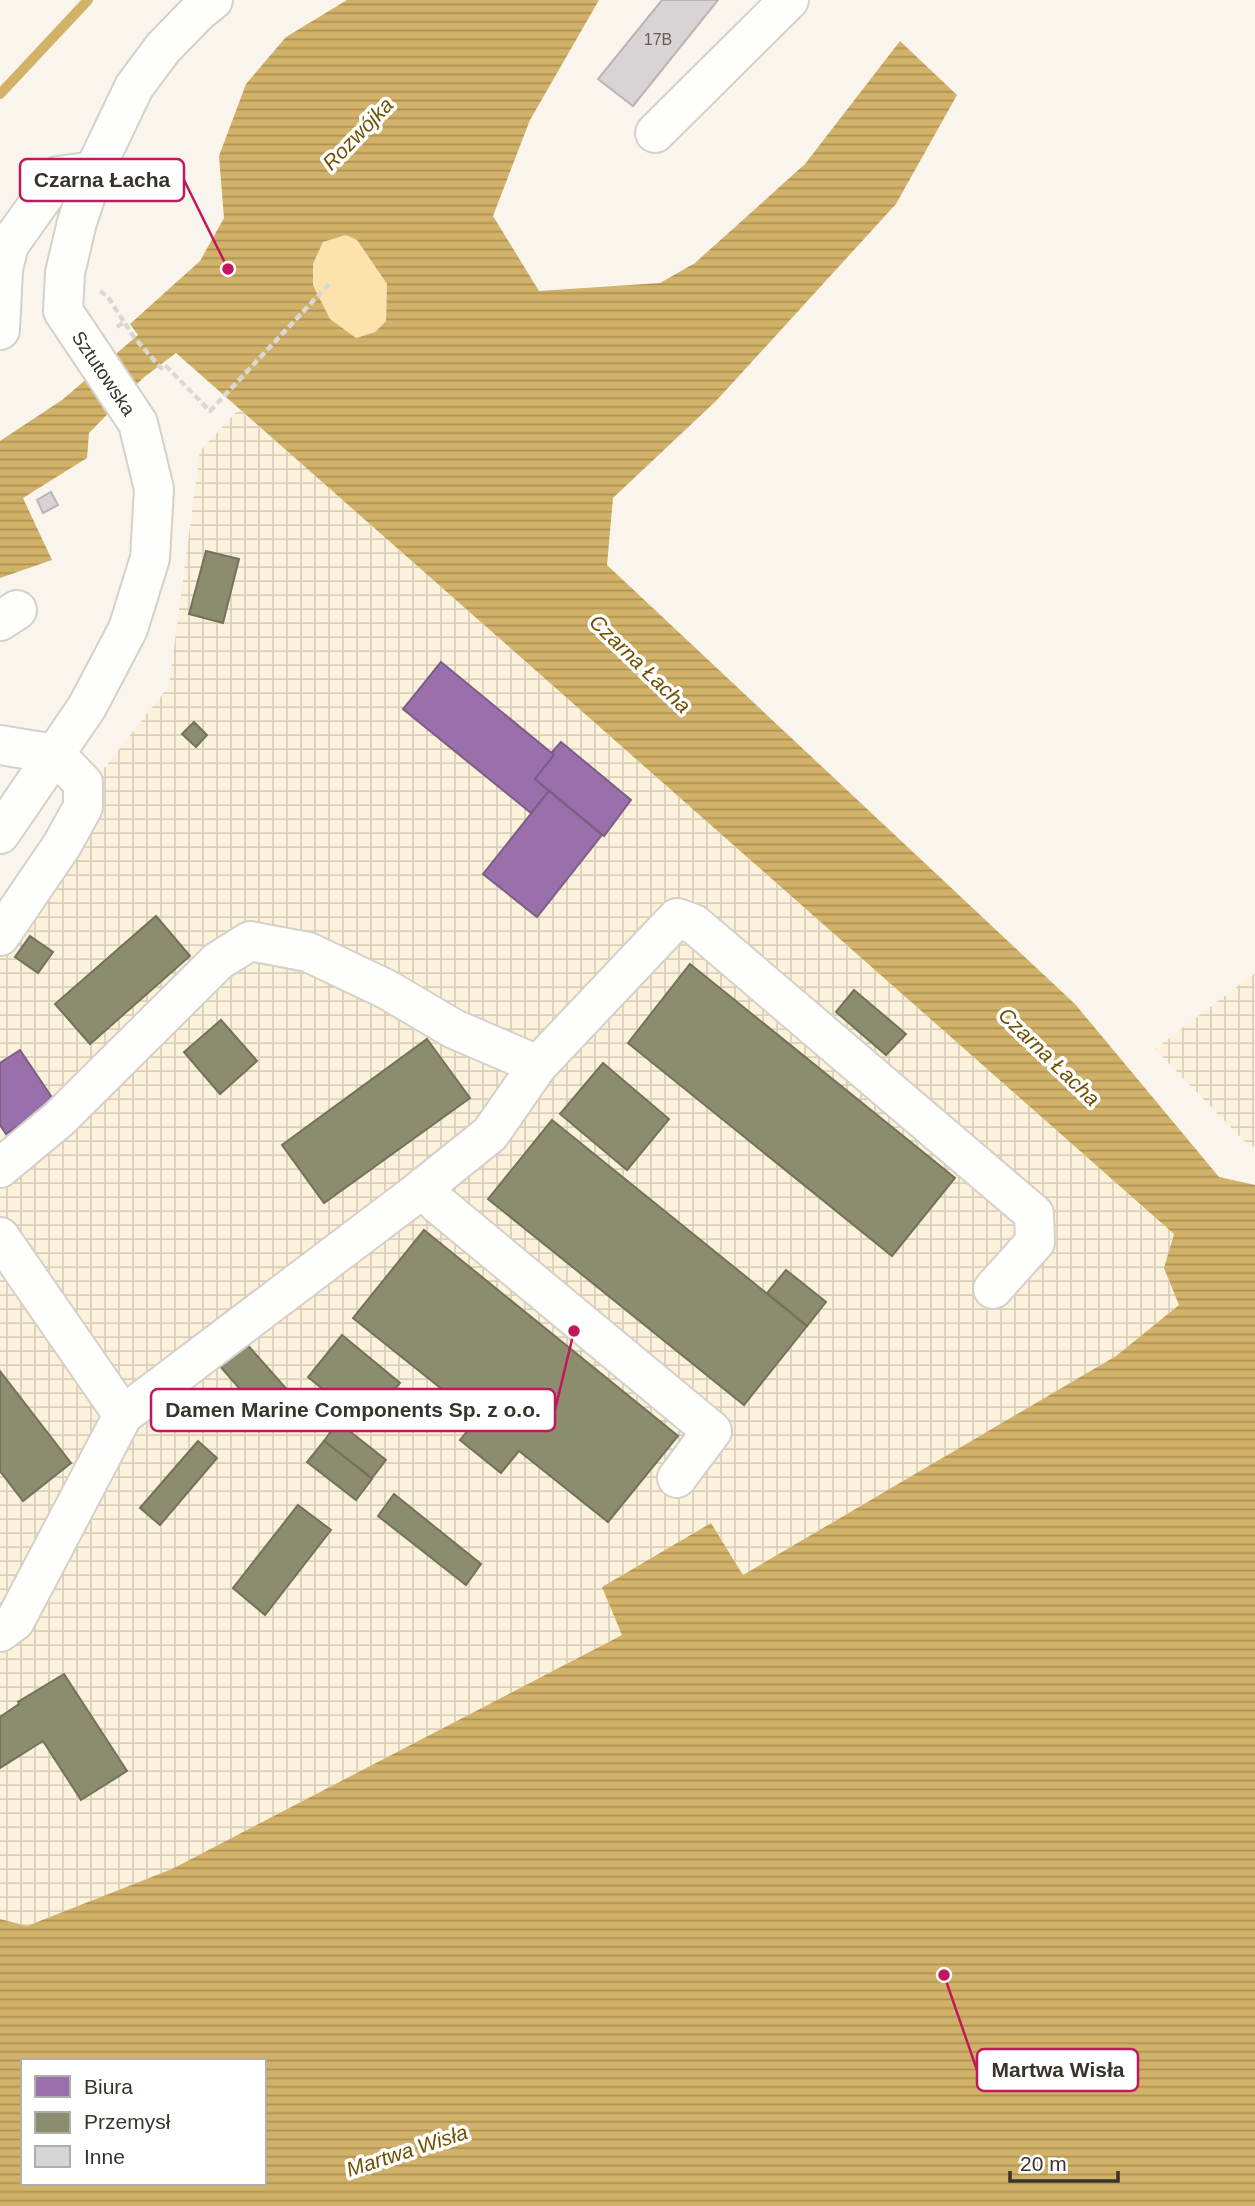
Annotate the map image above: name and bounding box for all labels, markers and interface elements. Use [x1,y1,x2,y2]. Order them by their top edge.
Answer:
house number: 17B [644,31,672,48]
water label: Rozwójka [318,93,398,174]
callout: Czarna Łacha [20,159,184,201]
text: Czarna Łacha [34,168,171,191]
street label: Sztutowska [68,327,140,420]
water label: Czarna Łacha [585,610,695,717]
water label: Czarna Łacha [994,1003,1104,1110]
callout: Damen Marine Components Sp. z o.o. [151,1389,555,1431]
text: Damen Marine Components Sp. z o.o. [165,1398,541,1421]
callout: Martwa Wisła [977,2049,1138,2091]
text: Martwa Wisła [992,2058,1125,2081]
legend [21,2059,266,2185]
text: Biura [84,2075,133,2098]
text: Przemysł [84,2110,171,2133]
water label: Martwa Wisła [343,2120,470,2181]
scale bar [1010,2140,1118,2184]
text: Inne [84,2145,125,2168]
text: 20 m [1020,2152,1067,2175]

